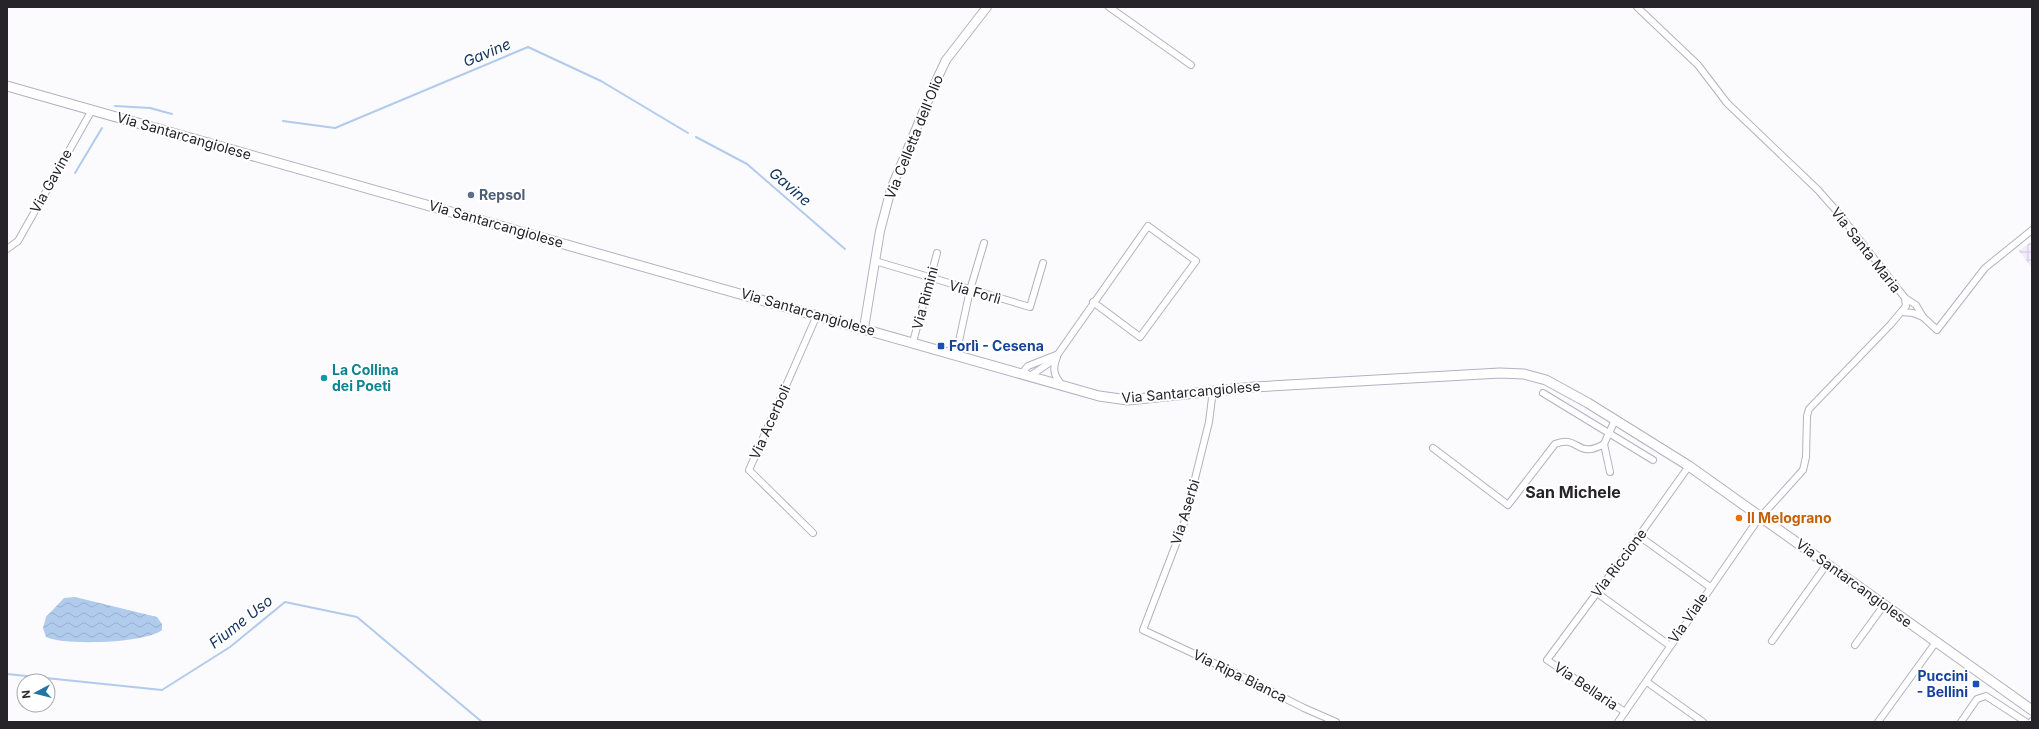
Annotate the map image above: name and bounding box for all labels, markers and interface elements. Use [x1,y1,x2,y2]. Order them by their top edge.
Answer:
water label: Gavine [460,34,513,71]
street label: Via Celletta dell'Olio [881,72,946,201]
street label: Via Santarcangiolese [115,108,253,163]
street label: Via Gavine [26,146,75,216]
water label: Gavine [765,163,815,210]
place label: Repsol [479,186,525,203]
marker: Repsol [466,190,476,200]
street label: Via Santarcangiolese [427,196,565,251]
street label: Via Santa Maria [1828,204,1905,296]
street label: Via Rimini [908,264,941,331]
street label: Via Forlì [947,276,1003,307]
street label: Via Santarcangiolese [739,284,877,339]
place label: Forlì - Cesena [949,337,1044,354]
marker: Forlì - Cesena [936,341,946,351]
place label: La Collina dei Poeti [332,361,399,394]
marker: La Collina dei Poeti [319,373,329,383]
street label: Via Santarcangiolese [1121,377,1261,406]
street label: Via Acerboli [746,382,794,462]
street label: Via Aserbi [1167,477,1203,547]
district label: San Michele [1525,482,1621,502]
place label: Il Melograno [1747,509,1832,526]
marker: Il Melograno [1734,513,1744,523]
street label: Via Riccione [1587,525,1650,600]
street label: Via Santarcangiolese [1793,535,1916,630]
street label: Via Viale [1664,589,1711,646]
water label: Fiume Uso [205,591,276,652]
street label: Via Ripa Bianca [1190,645,1290,706]
street label: Via Bellaria [1551,658,1622,713]
place label: Puccini - Bellini [1917,667,1968,700]
north arrow [16,673,56,713]
marker: Puccini - Bellini [1971,679,1981,689]
text: N [19,689,34,699]

